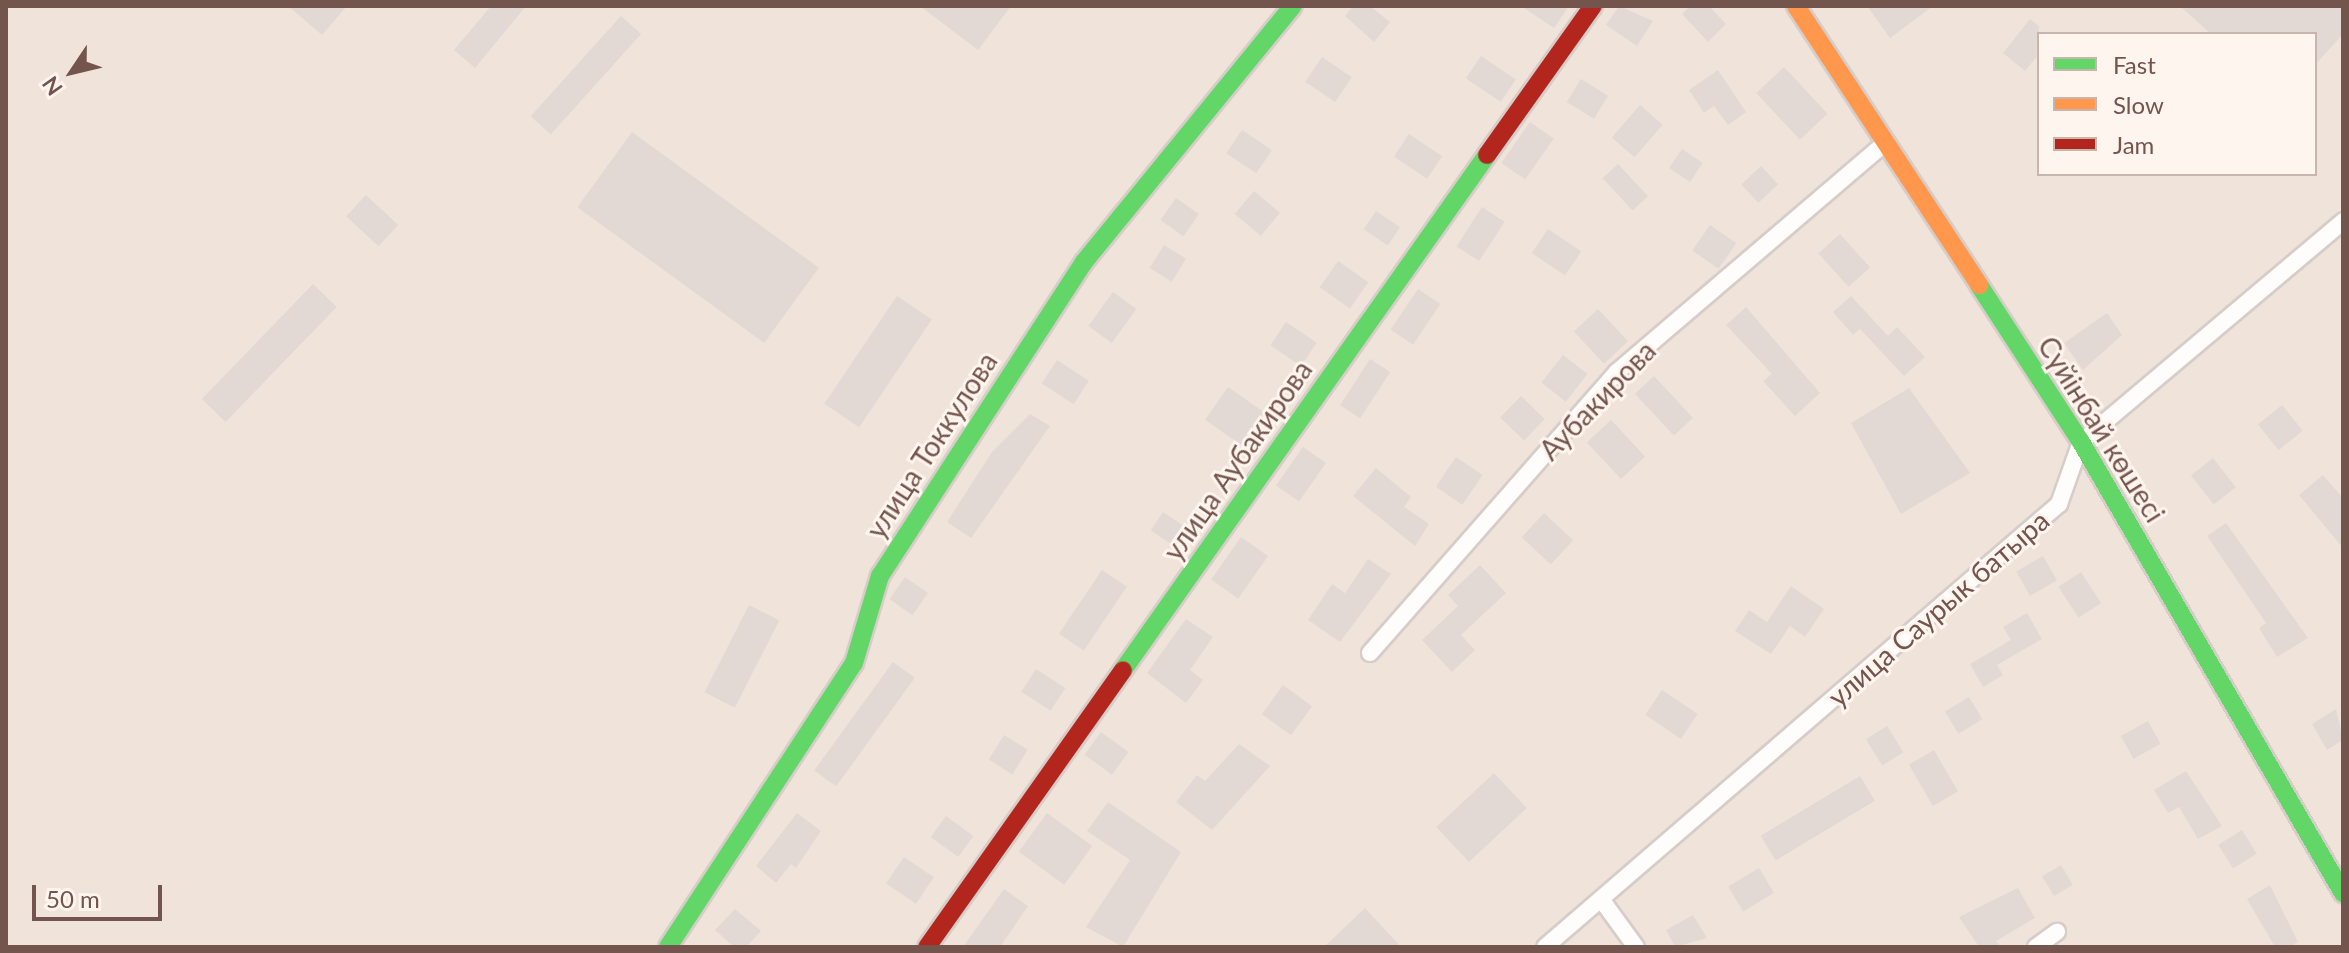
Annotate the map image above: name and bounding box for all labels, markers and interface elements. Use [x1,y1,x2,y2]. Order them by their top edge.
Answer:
north arrow [32,32,112,112]
legend [2037,32,2317,176]
text: Fast [2113,50,2156,79]
text: N [36,71,68,101]
text: Slow [2113,90,2164,119]
text: Jam [2113,130,2154,159]
street label: Сүйінбай көшесі [2031,330,2173,528]
street label: Аубакирова [1532,333,1662,467]
street label: улица Токкулова [858,346,1004,544]
street label: улица Аубакирова [1156,354,1318,566]
street label: улица Саурык батыра [1821,503,2055,713]
scale bar [36,869,166,919]
text: 50 m [46,884,100,913]

